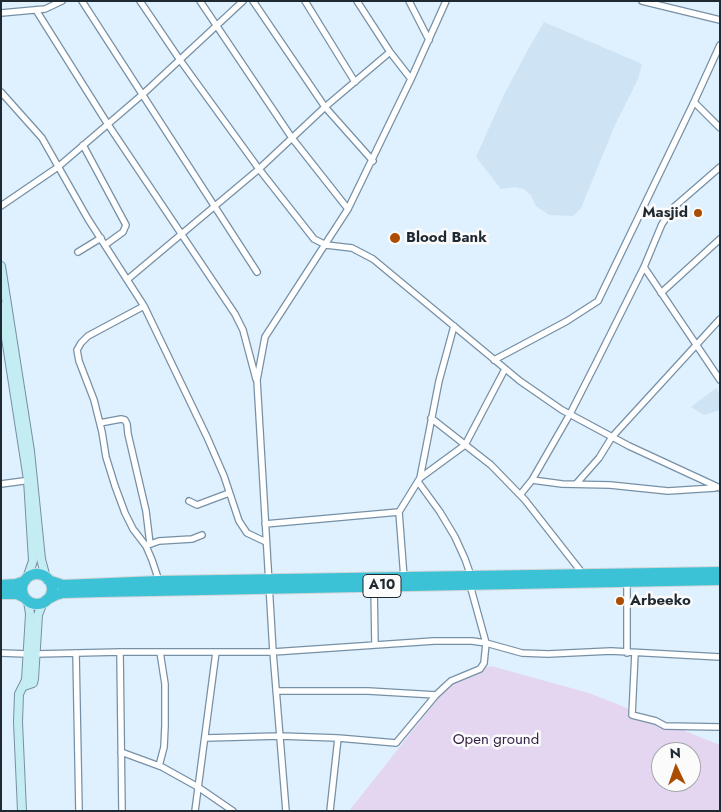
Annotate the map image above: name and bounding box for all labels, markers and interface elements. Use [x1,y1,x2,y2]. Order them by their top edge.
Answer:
place label: Masjid [642,204,688,222]
marker: Masjid [692,207,704,219]
place label: Blood Bank [406,229,487,247]
marker: Blood Bank [388,231,402,245]
road number: A10 [363,574,401,598]
place label: Arbeeko [630,592,691,610]
marker: Arbeeko [614,595,626,607]
park label: Open ground [453,731,539,749]
north arrow [651,742,701,792]
text: N [669,743,681,763]

